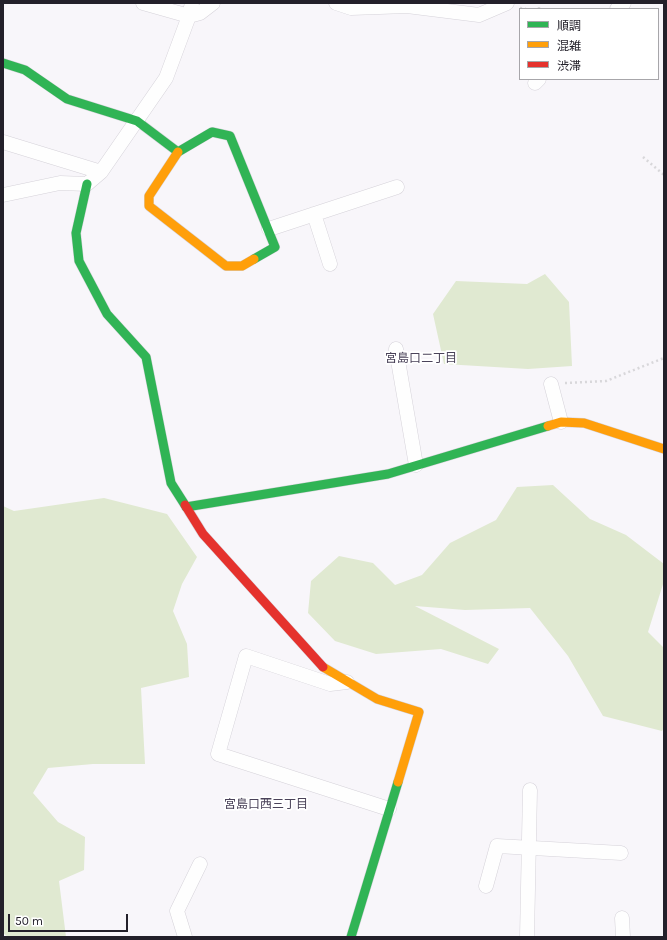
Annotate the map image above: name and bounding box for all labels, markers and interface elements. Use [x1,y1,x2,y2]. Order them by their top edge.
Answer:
legend [519,8,659,80]
text: 順調 [557,19,581,33]
text: 混雑 [557,39,581,53]
text: 渋滞 [557,59,581,73]
district label: 宮島口二丁目 [385,352,457,366]
district label: 宮島口西三丁目 [224,798,308,812]
scale bar [10,906,130,932]
text: 50 m [15,914,43,928]

